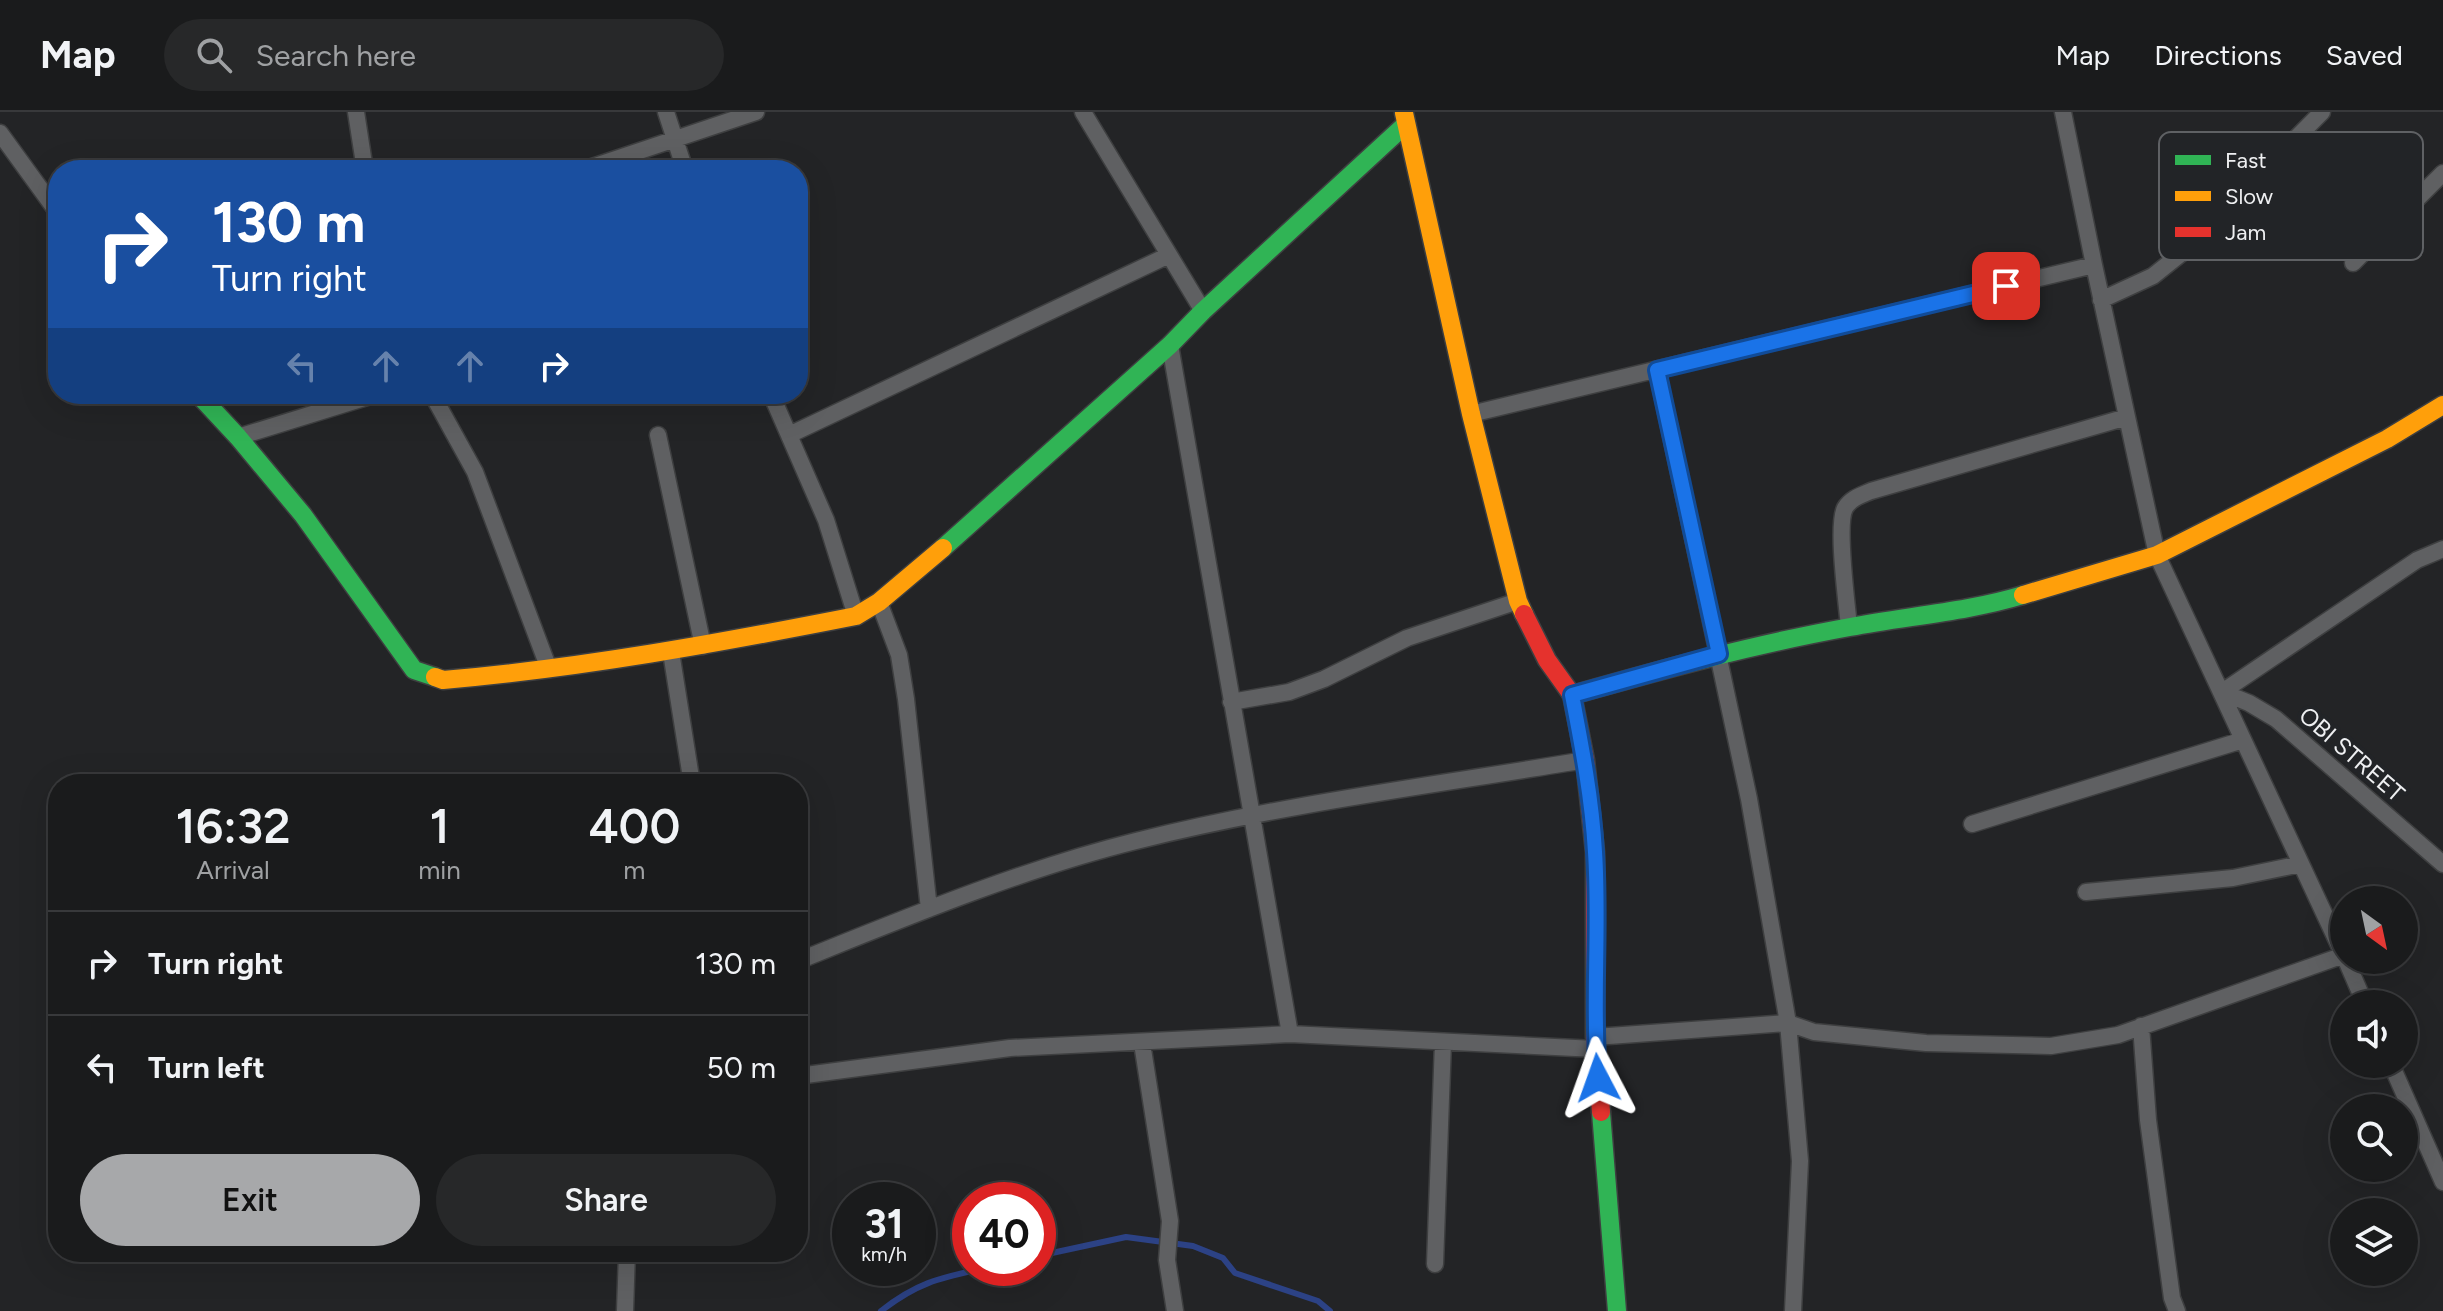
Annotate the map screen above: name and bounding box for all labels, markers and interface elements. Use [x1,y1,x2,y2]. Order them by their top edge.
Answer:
search box [164,19,724,91]
text: Map [40,32,116,78]
icon: search [192,33,236,77]
text: Search here [256,37,416,74]
text: Map [2056,38,2110,72]
text: Directions [2154,38,2282,72]
text: Saved [2326,38,2403,72]
legend [2159,132,2423,260]
text: Fast [2225,147,2267,174]
text: Slow [2225,183,2274,210]
text: 130 m [212,189,365,256]
icon: right [80,192,184,296]
text: Jam [2225,219,2266,246]
pin [1972,252,2040,320]
text: Turn right [212,257,367,300]
icon: arrive [1984,264,2028,308]
icon: left [280,344,324,388]
icon: ahead [364,344,408,388]
icon: ahead [448,344,492,388]
icon: right [532,344,576,388]
street label: OBI STREET [2293,700,2411,808]
text: 16:32 [176,797,291,855]
text: 1 [429,797,450,855]
text: 400 [588,797,680,855]
text: Arrival [196,854,270,886]
text: min [418,854,461,886]
text: m [623,854,645,886]
north arrow [2330,886,2418,974]
map controls [2330,886,2418,1286]
icon: right [80,941,124,985]
text: Turn right [148,945,283,982]
text: 130 m [695,945,776,982]
button: sound [2330,990,2418,1078]
position arrow [1556,1036,1640,1120]
icon: left [80,1045,124,1089]
text: Turn left [148,1049,265,1086]
text: 50 m [707,1049,776,1086]
button: search [2330,1094,2418,1182]
button: Exit [80,1154,420,1246]
button: Share [436,1154,776,1246]
speed limit sign: 40 [952,1182,1056,1286]
button: layers [2330,1198,2418,1286]
text: 31 [864,1200,904,1248]
text: km/h [861,1242,907,1266]

